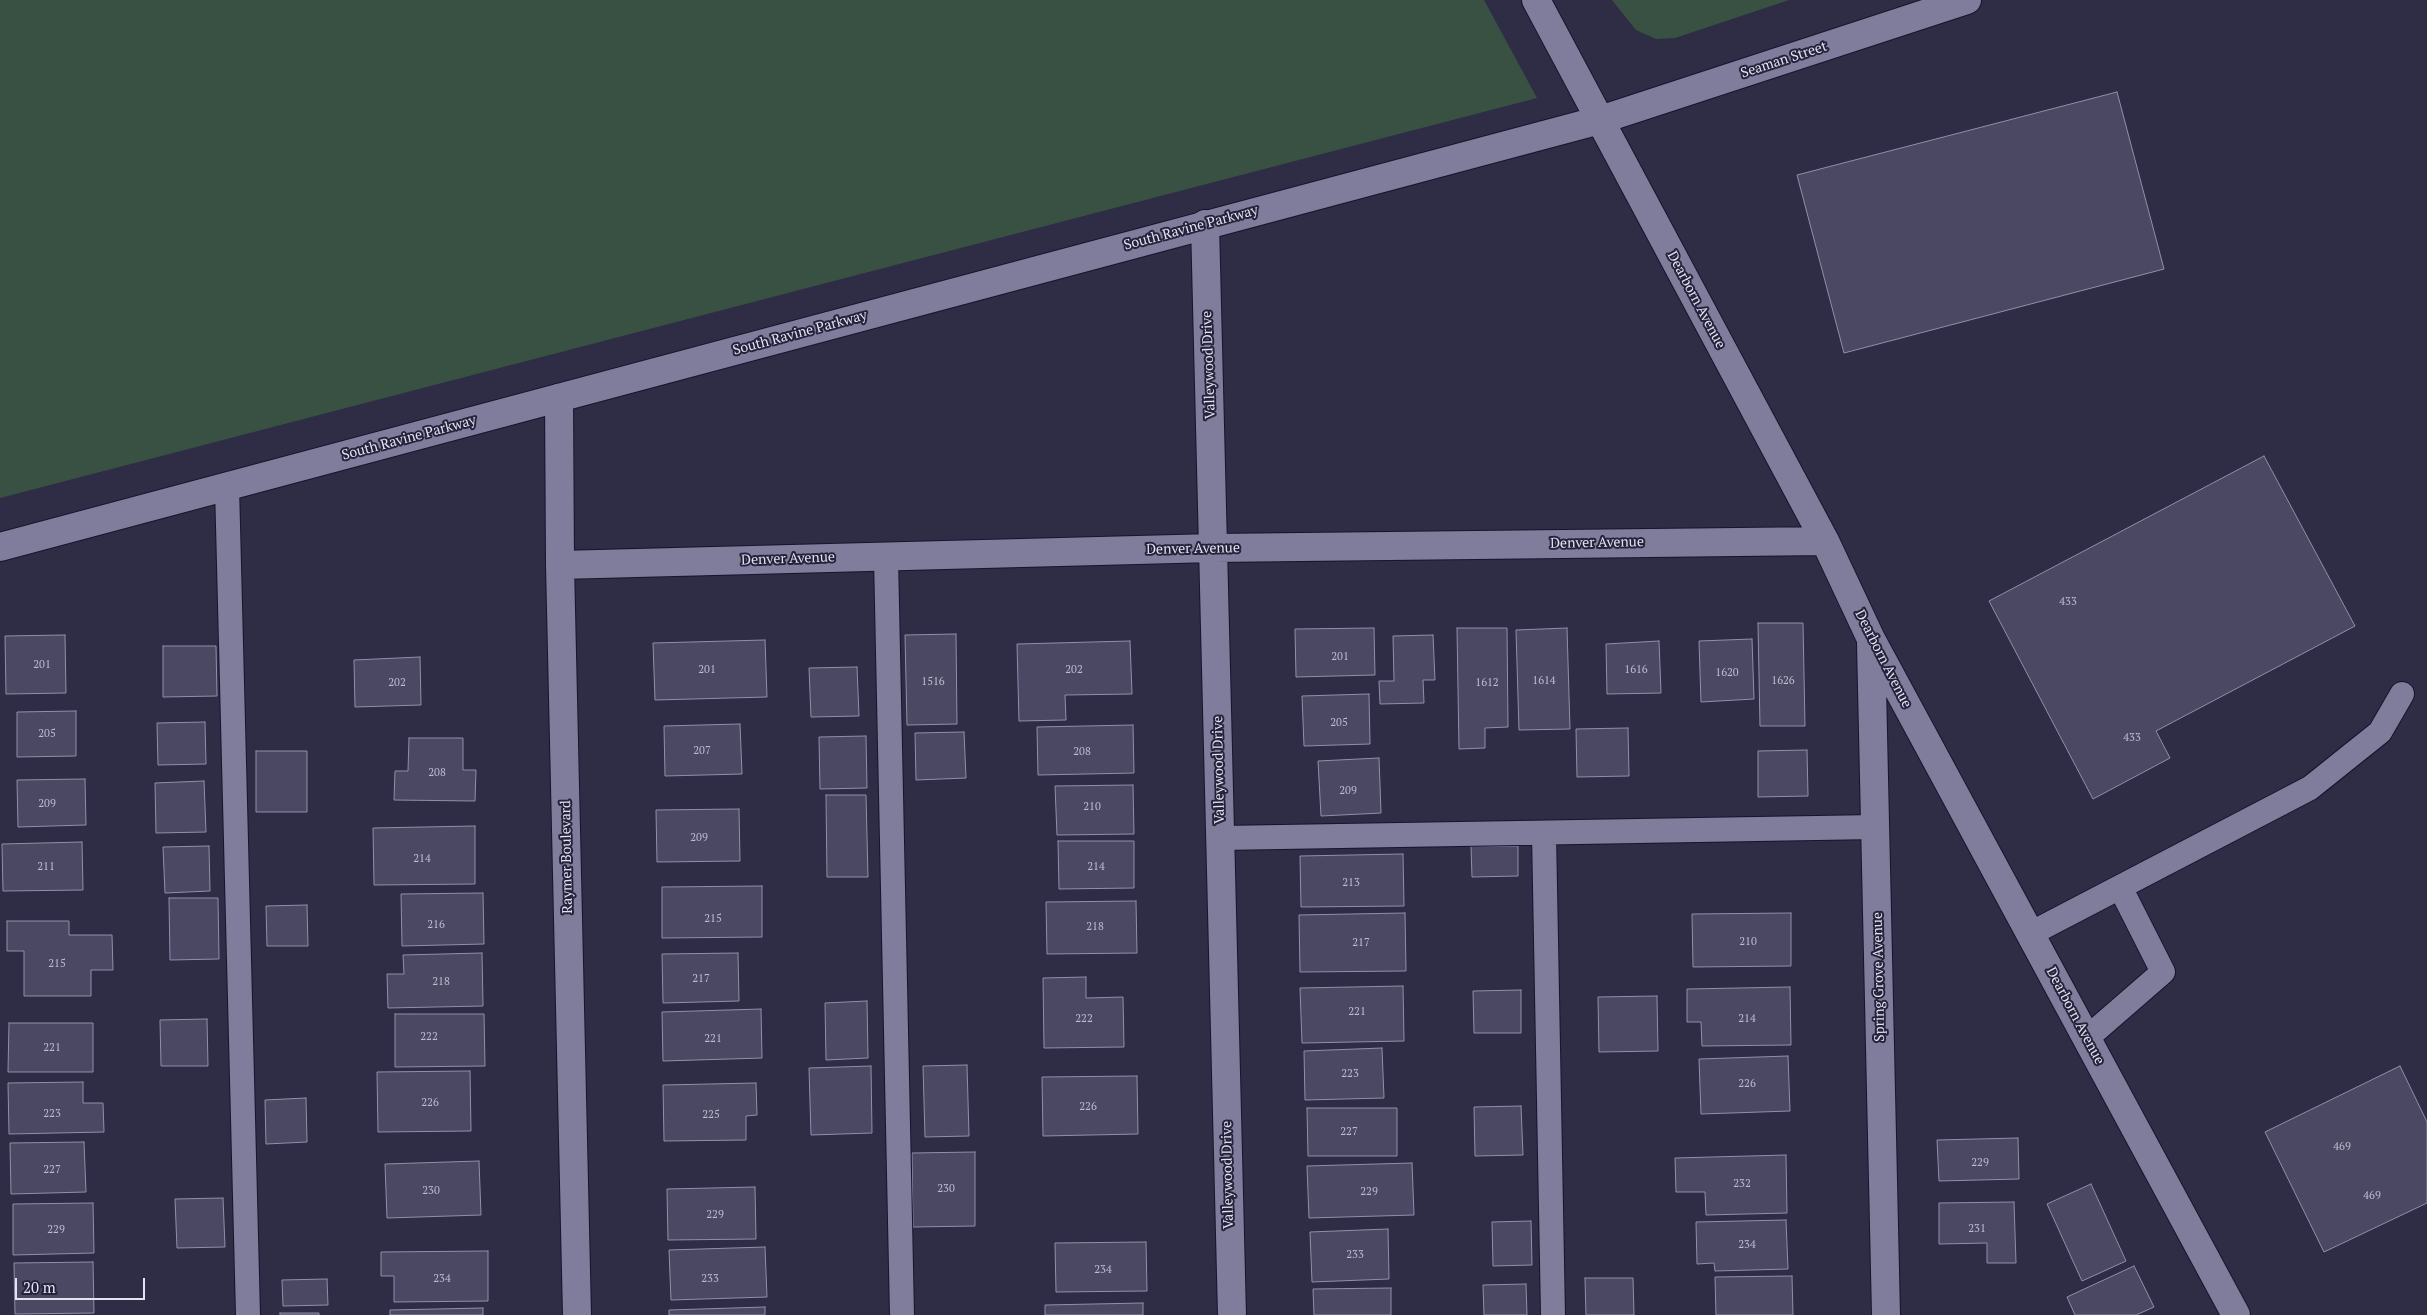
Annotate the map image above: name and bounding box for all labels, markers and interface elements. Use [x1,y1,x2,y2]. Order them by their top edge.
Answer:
street label: Seaman Street [1739,38,1829,82]
street label: South Ravine Parkway [1122,202,1260,254]
street label: Dearborn Avenue [1663,249,1729,351]
street label: South Ravine Parkway [731,307,869,359]
street label: Valleywood Drive [1199,311,1219,419]
street label: South Ravine Parkway [340,412,478,464]
street label: Denver Avenue [1550,534,1644,552]
street label: Denver Avenue [1146,540,1240,558]
street label: Denver Avenue [741,549,835,569]
house number: 433 [2059,595,2077,609]
street label: Dearborn Avenue [1851,607,1915,711]
house number: 201 [1331,650,1349,664]
house number: 201 [33,658,51,672]
house number: 201 [698,663,716,677]
house number: 202 [1065,663,1083,677]
house number: 1616 [1624,663,1648,677]
house number: 1620 [1715,666,1739,680]
house number: 1614 [1532,674,1556,688]
house number: 1626 [1771,674,1795,688]
house number: 1516 [921,675,945,689]
house number: 202 [388,676,406,690]
house number: 1612 [1475,676,1499,690]
street label: Valleywood Drive [1210,716,1228,824]
house number: 205 [1330,716,1348,730]
house number: 205 [38,727,56,741]
house number: 433 [2123,731,2141,745]
house number: 207 [693,744,711,758]
house number: 208 [1073,745,1091,759]
house number: 208 [428,766,446,780]
house number: 209 [1339,784,1357,798]
house number: 209 [38,797,56,811]
street label: Raymer Boulevard [558,800,576,914]
house number: 210 [1083,800,1101,814]
house number: 209 [690,831,708,845]
house number: 214 [413,852,431,866]
house number: 211 [37,860,55,874]
house number: 214 [1087,860,1105,874]
house number: 213 [1342,876,1360,890]
house number: 215 [704,912,722,926]
street label: Spring Grove Avenue [1869,912,1889,1042]
house number: 216 [427,918,445,932]
house number: 218 [1086,920,1104,934]
house number: 210 [1739,935,1757,949]
house number: 217 [1352,936,1370,950]
house number: 215 [48,957,66,971]
street label: Dearborn Avenue [2042,965,2108,1067]
house number: 217 [692,972,710,986]
house number: 218 [432,975,450,989]
house number: 221 [1348,1005,1366,1019]
house number: 222 [1075,1012,1093,1026]
house number: 214 [1738,1012,1756,1026]
house number: 222 [420,1030,438,1044]
house number: 221 [704,1032,722,1046]
house number: 221 [43,1041,61,1055]
house number: 223 [1341,1067,1359,1081]
house number: 226 [1738,1077,1756,1091]
house number: 226 [421,1096,439,1110]
house number: 226 [1079,1100,1097,1114]
house number: 223 [43,1107,61,1121]
house number: 225 [702,1108,720,1122]
street label: Valleywood Drive [1219,1121,1237,1229]
house number: 227 [1340,1125,1358,1139]
house number: 469 [2333,1140,2351,1154]
house number: 229 [1971,1156,1989,1170]
house number: 227 [43,1163,61,1177]
house number: 232 [1733,1177,1751,1191]
house number: 230 [937,1182,955,1196]
house number: 230 [422,1184,440,1198]
house number: 229 [1360,1185,1378,1199]
house number: 469 [2363,1189,2381,1203]
house number: 229 [706,1208,724,1222]
house number: 231 [1968,1222,1986,1236]
house number: 229 [47,1223,65,1237]
house number: 234 [1738,1238,1756,1252]
house number: 233 [1346,1248,1364,1262]
house number: 234 [1094,1263,1112,1277]
scale bar [18,1268,148,1300]
house number: 234 [433,1272,451,1286]
house number: 233 [701,1272,719,1286]
text: 20 m [23,1277,56,1297]

